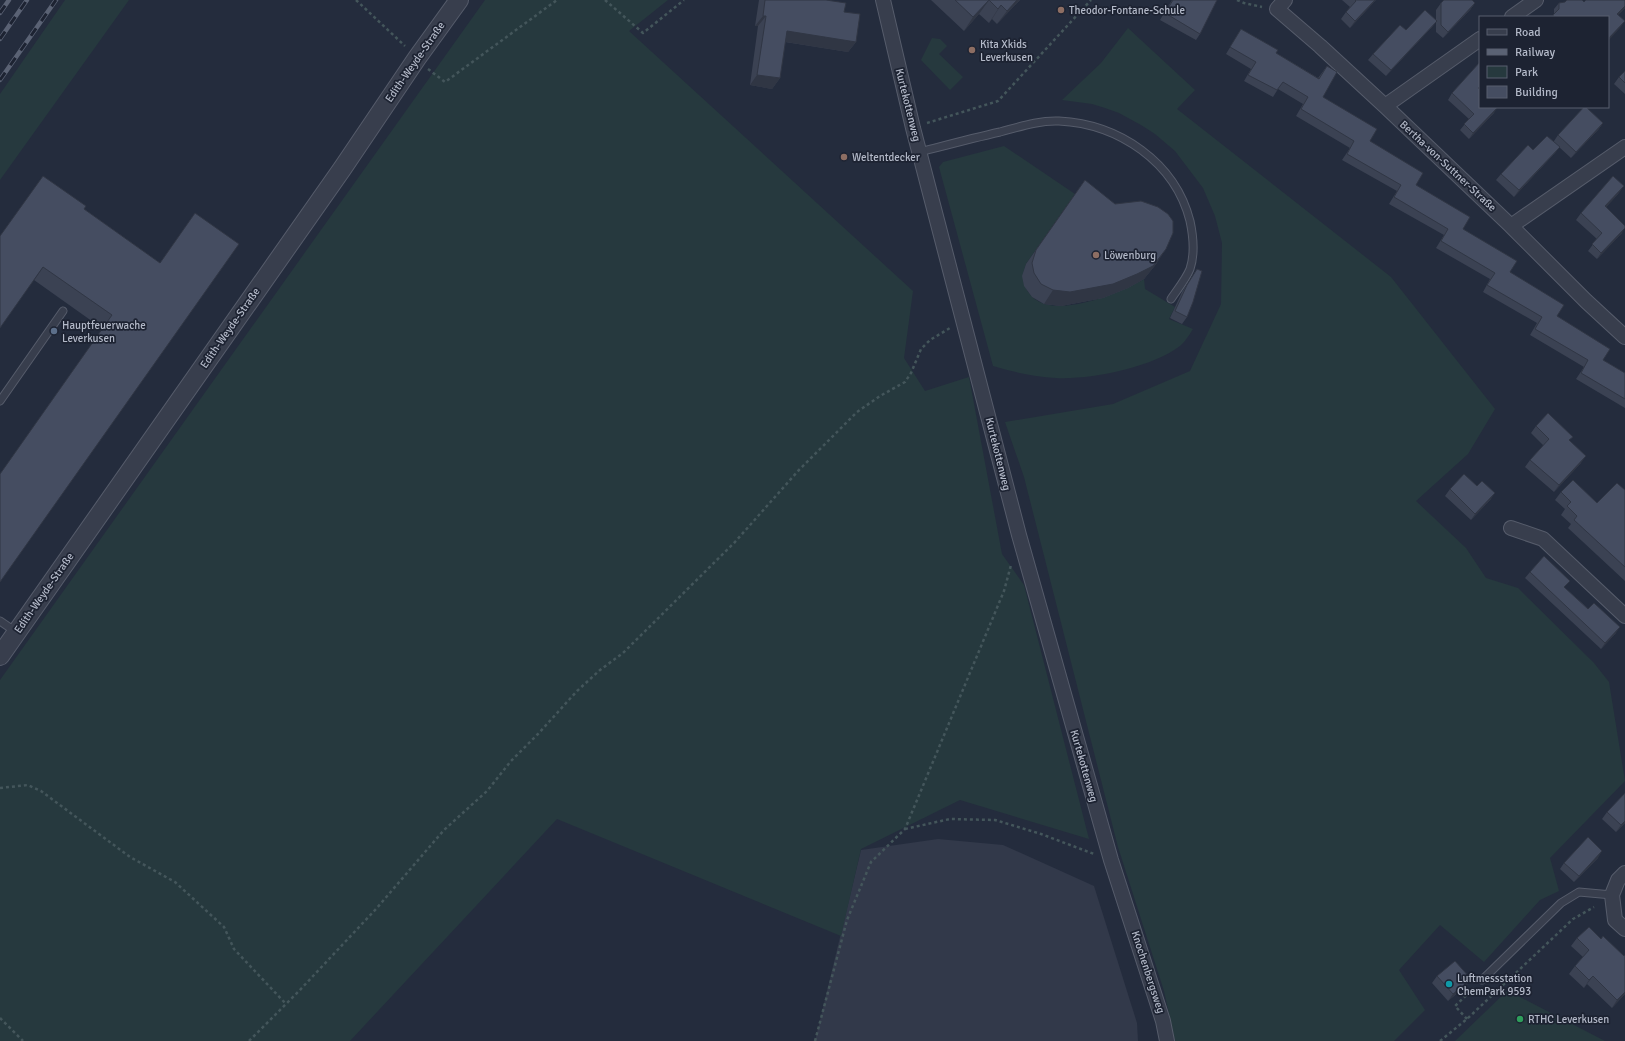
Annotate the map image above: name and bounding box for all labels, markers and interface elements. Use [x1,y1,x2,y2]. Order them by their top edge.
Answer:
place label: Theodor-Fontane-Schule [1069,4,1185,17]
marker: Theodor-Fontane-Schule [1056,5,1066,15]
legend [1479,16,1609,108]
street label: Edith-Weyde-Straße [382,19,448,105]
text: Road [1515,25,1541,40]
place label: Kita Xkids Leverkusen [980,38,1033,64]
marker: Kita Xkids Leverkusen [967,45,977,55]
text: Railway [1515,45,1555,60]
text: Park [1515,65,1538,80]
street label: Kurtekottenweg [893,67,923,143]
text: Building [1515,85,1558,100]
street label: Bertha-von-Suttner-Straße [1397,118,1499,214]
place label: Weltentdecker [852,151,920,164]
marker: Weltentdecker [839,152,849,162]
place label: Löwenburg [1104,249,1156,262]
marker: Löwenburg [1091,250,1101,260]
street label: Edith-Weyde-Straße [197,285,263,371]
place label: Hauptfeuerwache Leverkusen [62,319,146,345]
marker: Hauptfeuerwache Leverkusen [49,326,59,336]
street label: Kurtekottenweg [983,416,1013,492]
street label: Edith-Weyde-Straße [11,550,77,636]
street label: Kurtekottenweg [1067,728,1101,804]
street label: Knochenbergsweg [1129,929,1168,1015]
place label: Luftmessstation ChemPark 9593 [1457,972,1532,998]
marker: Luftmessstation ChemPark 9593 [1444,979,1454,989]
place label: RTHC Leverkusen [1528,1013,1609,1026]
marker: RTHC Leverkusen [1515,1014,1525,1024]

